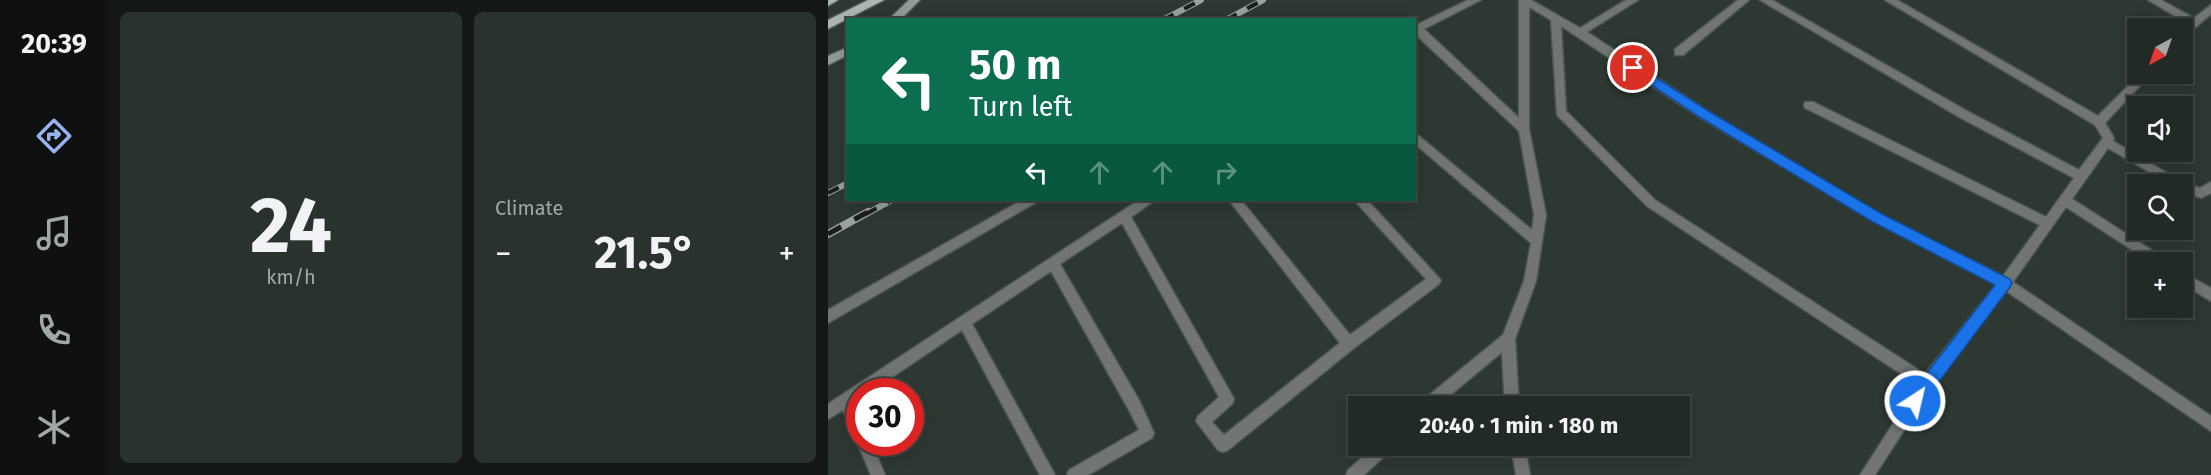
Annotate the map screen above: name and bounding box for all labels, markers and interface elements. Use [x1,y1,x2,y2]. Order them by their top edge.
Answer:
north arrow [2127,18,2193,84]
map controls [2127,18,2193,318]
text: 20:39 [21,28,87,60]
text: 50 m [969,40,1062,90]
icon: left [870,42,948,120]
pin [1607,42,1658,93]
icon: arrive [1616,51,1649,84]
text: Turn left [969,91,1072,123]
button: sound [2127,96,2193,162]
icon: directions [33,115,75,157]
icon: left [1020,156,1053,189]
icon: ahead [1083,156,1116,189]
icon: ahead [1146,156,1179,189]
icon: right [1209,156,1242,189]
button: search [2127,174,2193,240]
text: 24 [250,179,332,273]
text: Climate [495,196,563,220]
icon: music [33,212,75,254]
text: 21.5° [594,226,696,280]
text: − [495,234,512,274]
text: + [779,234,795,274]
button: + [2127,252,2193,318]
text: km/h [266,265,316,289]
icon: phone [33,309,75,351]
position arrow [1883,369,1947,433]
speed limit sign: 30 [846,378,924,456]
icon: climate [33,406,75,448]
text: 20:40 · 1 min · 180 m [1420,412,1618,439]

